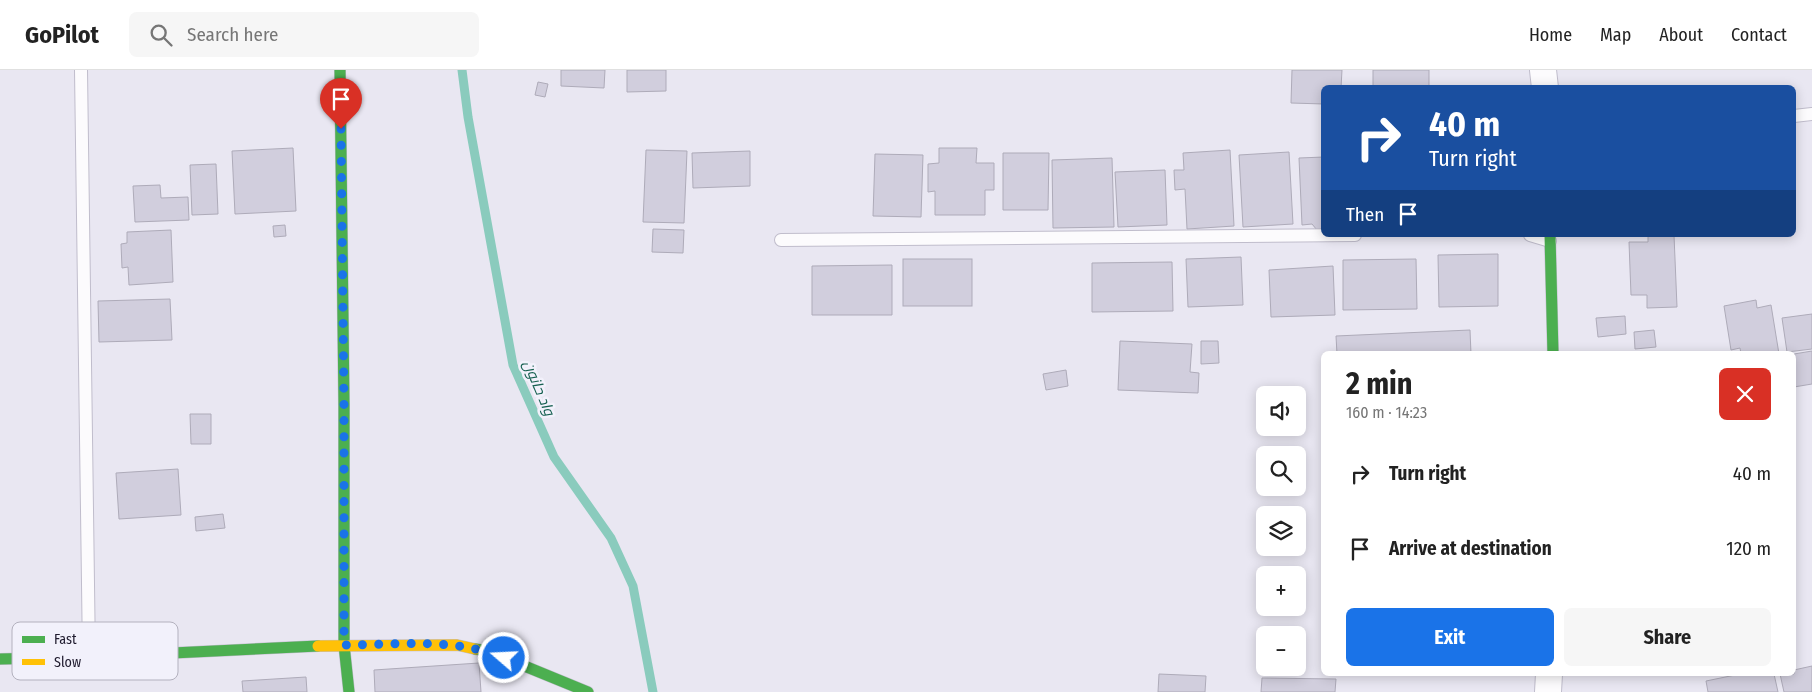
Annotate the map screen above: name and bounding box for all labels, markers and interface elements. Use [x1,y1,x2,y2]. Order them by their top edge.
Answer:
search box [129,12,479,57]
text: GoPilot [25,21,99,49]
icon: search [147,21,175,49]
text: Search here [187,23,279,46]
text: Home [1529,24,1572,46]
text: Map [1600,24,1631,46]
text: About [1659,24,1703,46]
text: Contact [1731,24,1787,46]
pin [320,78,362,129]
icon: arrive [327,85,355,113]
text: 40 m [1429,103,1500,145]
icon: right [1346,105,1411,170]
text: Turn right [1429,145,1517,172]
icon: arrive [1394,200,1422,228]
text: Then [1346,203,1384,226]
water label: واد حانون [519,358,559,419]
text: 2 min [1346,366,1413,402]
button: close [1719,368,1771,420]
map controls [1256,386,1306,676]
button: sound [1256,386,1306,436]
text: 160 m · 14:23 [1346,403,1427,422]
button: search [1256,446,1306,496]
icon: right [1346,460,1374,488]
text: Turn right [1389,462,1466,485]
text: 40 m [1733,462,1771,485]
button: layers [1256,506,1306,556]
icon: arrive [1346,535,1374,563]
text: Arrive at destination [1389,537,1552,560]
text: 120 m [1726,537,1771,560]
button: + [1256,566,1306,616]
button: Exit [1346,608,1554,666]
button: Share [1564,608,1771,666]
legend [12,622,178,680]
button: − [1256,626,1306,676]
text: Fast [54,631,77,648]
position arrow [477,631,529,683]
text: Slow [54,654,81,671]

